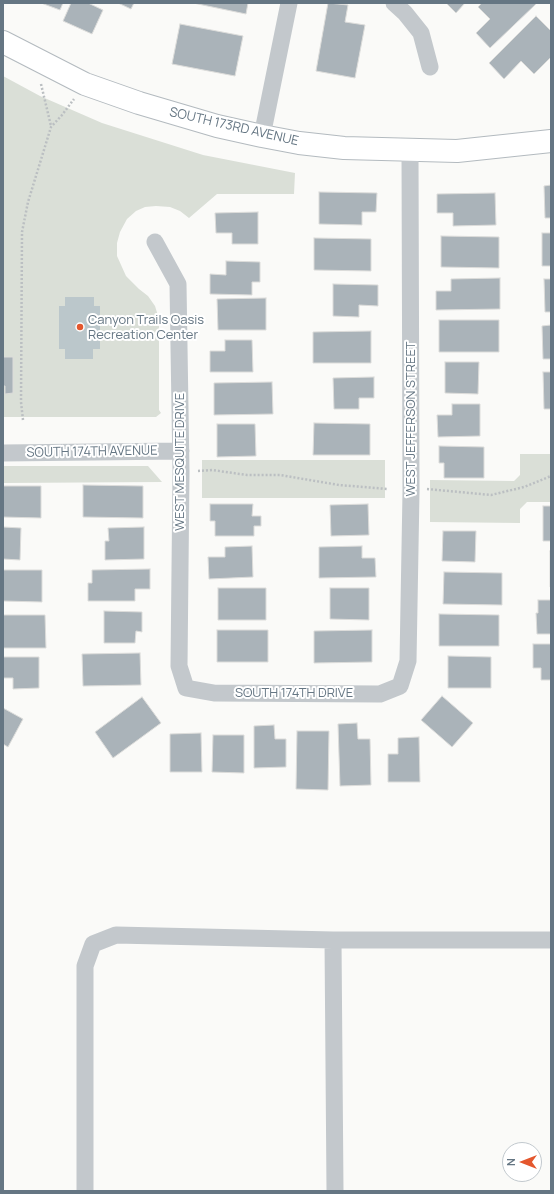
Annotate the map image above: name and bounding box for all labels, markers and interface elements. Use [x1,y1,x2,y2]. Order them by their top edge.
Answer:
street label: SOUTH 173RD AVENUE [168,105,300,149]
place label: Canyon Trails Oasis Recreation Center [88,312,204,343]
marker: Canyon Trails Oasis Recreation Center [75,322,85,332]
street label: WEST JEFFERSON STREET [403,341,419,497]
street label: WEST MESQUITE DRIVE [172,393,188,531]
street label: SOUTH 174TH AVENUE [26,443,158,461]
street label: SOUTH 174TH DRIVE [235,685,353,701]
north arrow [502,1142,542,1182]
text: N [503,1158,518,1166]

